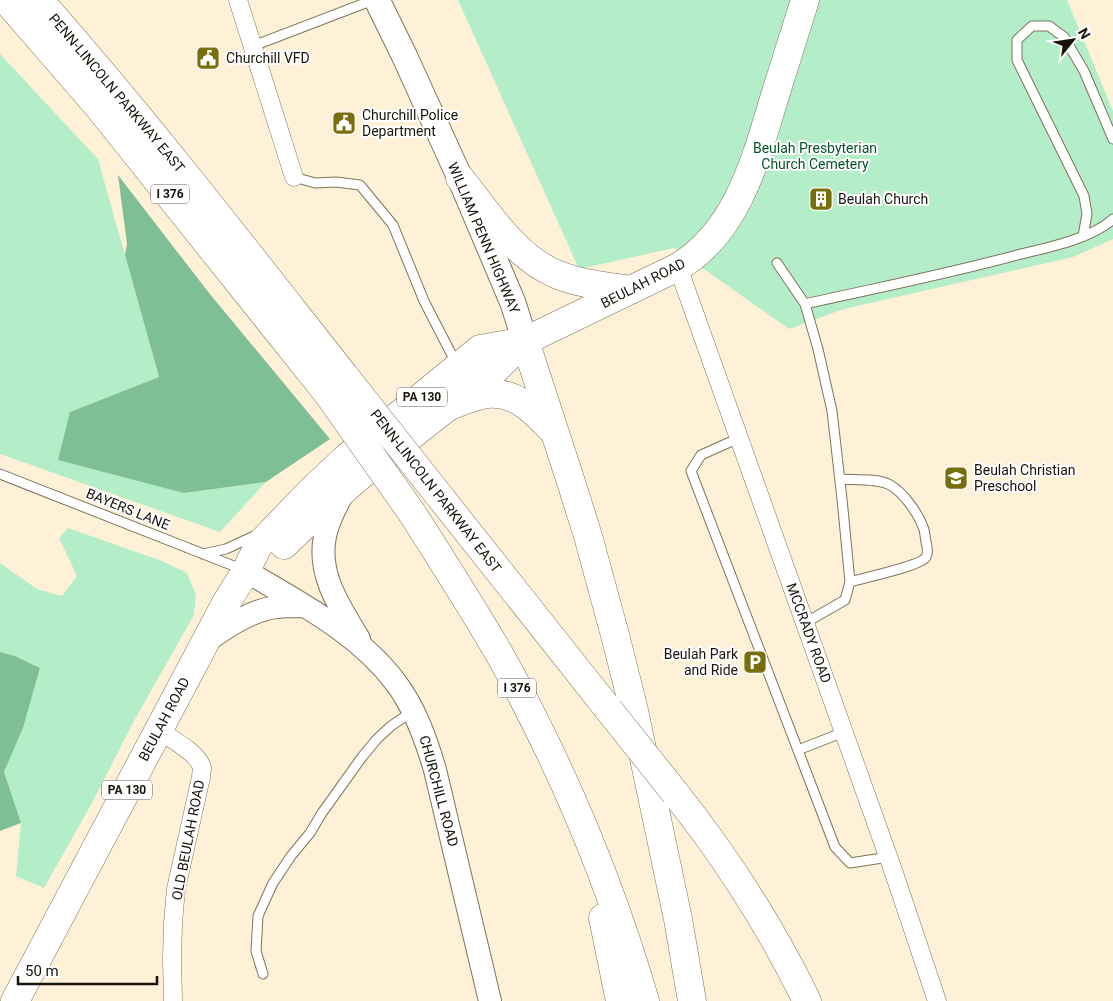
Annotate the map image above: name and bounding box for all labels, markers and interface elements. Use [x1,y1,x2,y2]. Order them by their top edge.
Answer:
street label: PENN-LINCOLN PARKWAY EAST [46,10,189,176]
north arrow [1048,15,1098,65]
text: N [1075,25,1094,42]
public building icon: Churchill VFD [195,45,221,71]
place label: Churchill VFD [226,50,310,66]
place label: Churchill Police Department [362,107,458,139]
public building icon: Churchill Police Department [331,110,357,136]
park label: Beulah Presbyterian Church Cemetery [753,140,877,172]
street label: WILLIAM PENN HIGHWAY [445,160,523,317]
road number: I 376 [151,184,189,203]
building icon: Beulah Church [808,186,834,212]
place label: Beulah Church [838,191,928,207]
street label: BEULAH ROAD [598,255,688,311]
road number: PA 130 [397,388,447,407]
street label: PENN-LINCOLN PARKWAY EAST [367,406,505,576]
place label: Beulah Christian Preschool [974,462,1076,494]
school or university icon: Beulah Christian Preschool [943,465,969,491]
street label: BAYERS LANE [84,485,172,533]
street label: MCCRADY ROAD [783,581,835,685]
place label: Beulah Park and Ride [664,646,739,678]
parking icon: Beulah Park and Ride [742,649,768,675]
street label: BEULAH ROAD [135,674,193,764]
road number: I 376 [498,678,536,698]
street label: CHURCHILL ROAD [416,734,462,848]
street label: OLD BEULAH ROAD [168,778,208,902]
road number: PA 130 [102,780,152,800]
scale bar [18,954,156,986]
text: 50 m [25,962,59,980]

